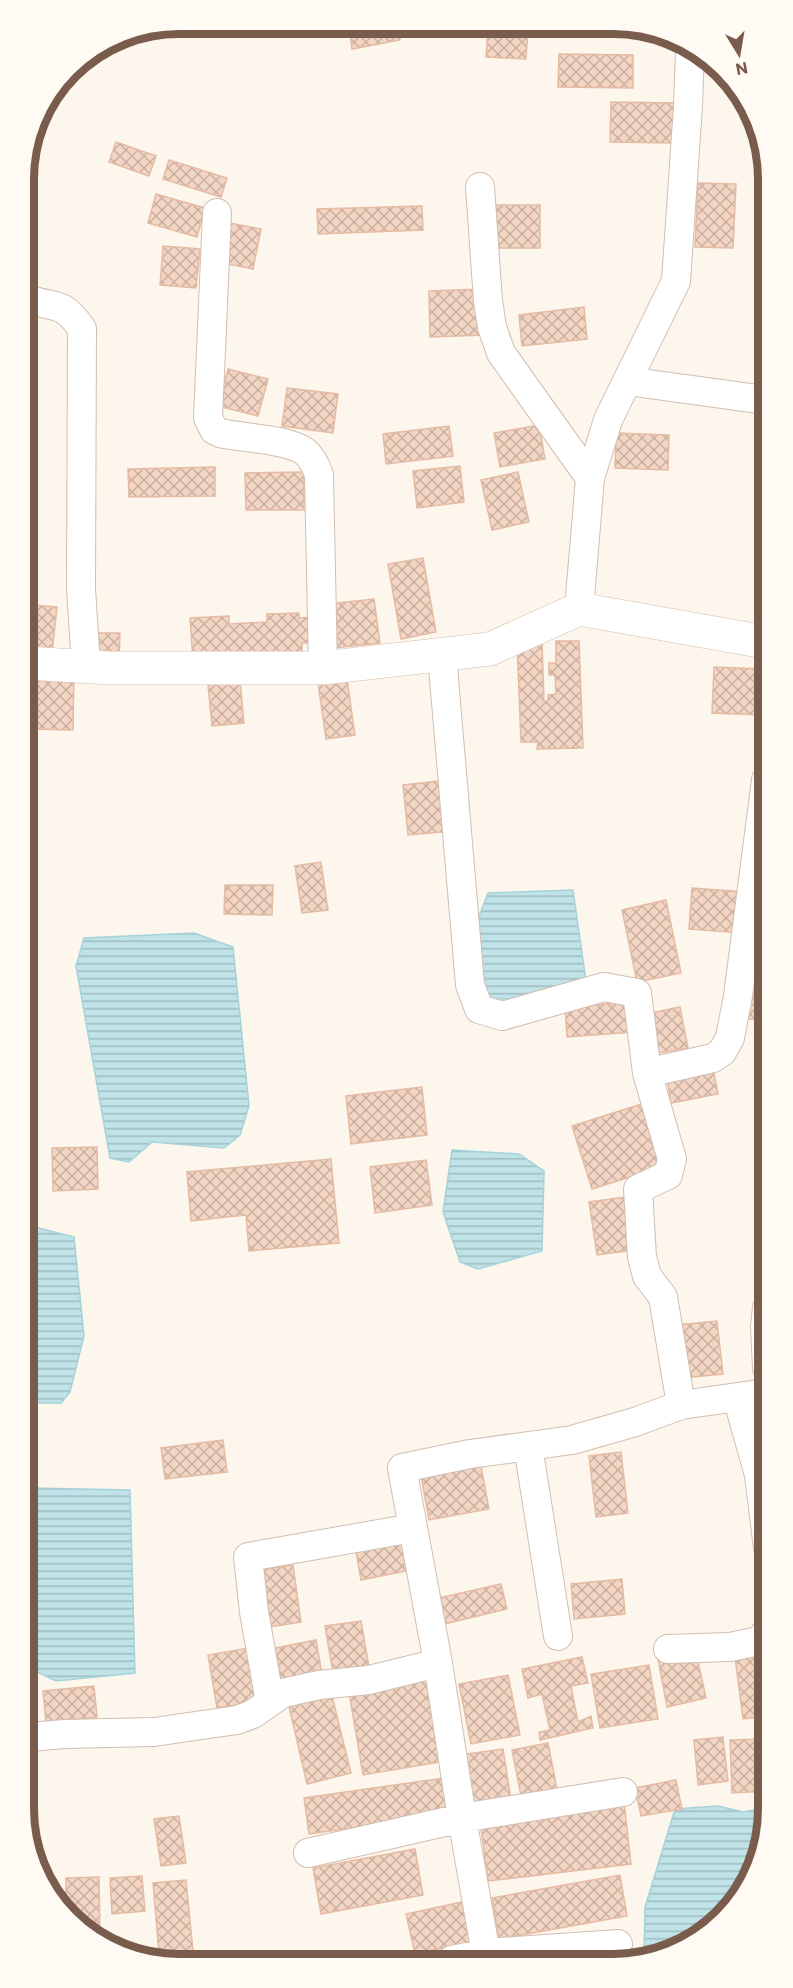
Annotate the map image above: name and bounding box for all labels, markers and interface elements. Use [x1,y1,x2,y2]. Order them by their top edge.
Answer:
north arrow [709,24,769,84]
text: N [734,59,750,80]

